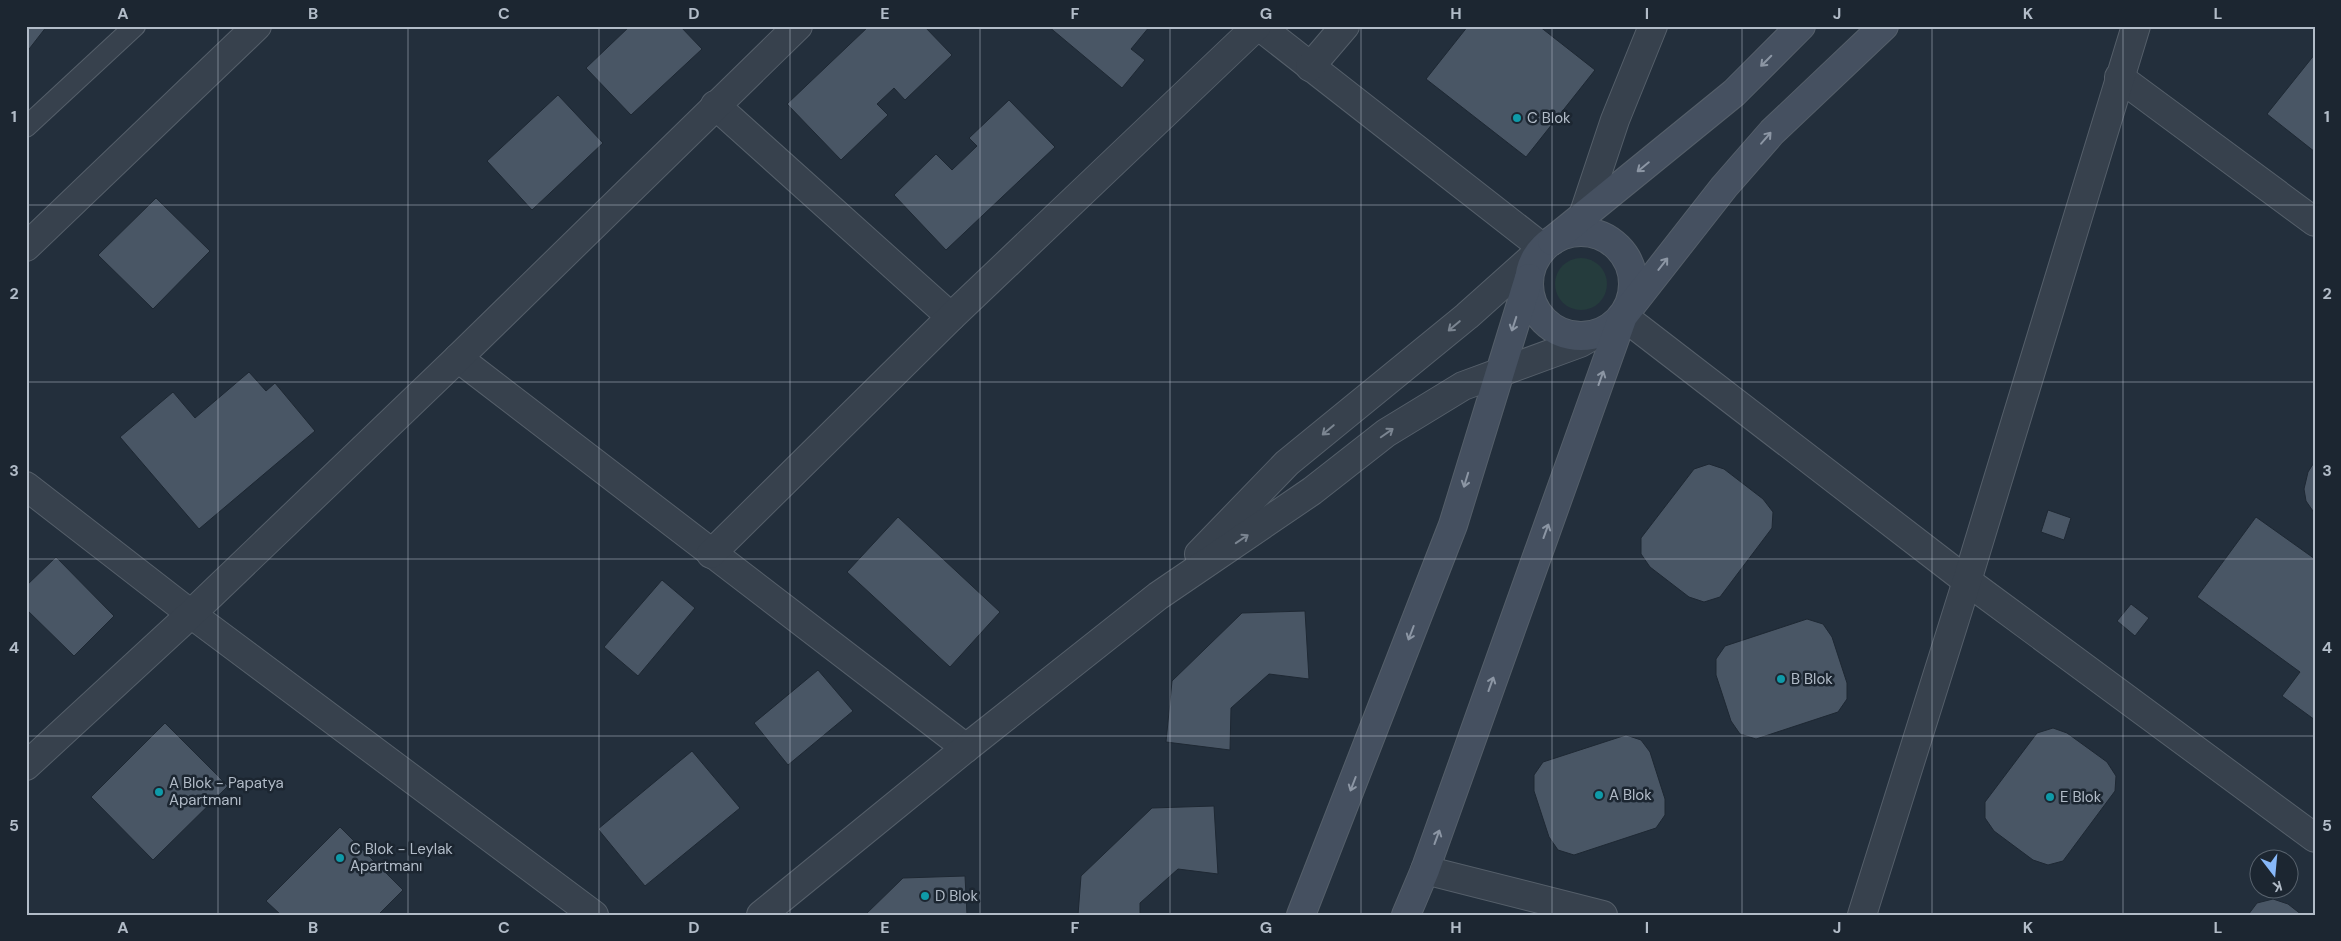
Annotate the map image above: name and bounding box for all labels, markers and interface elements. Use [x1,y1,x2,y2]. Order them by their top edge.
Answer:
text: A [117,3,129,24]
text: B [308,3,318,24]
text: C [498,3,510,24]
text: D [688,3,700,24]
text: E [880,3,890,24]
text: F [1071,3,1080,24]
text: G [1260,3,1272,24]
text: H [1450,3,1462,24]
text: I [1645,3,1649,24]
text: J [1833,3,1841,24]
text: K [2023,3,2034,24]
text: L [2214,3,2223,24]
one-way arrow [1760,54,1772,67]
text: 1 [11,106,17,127]
text: 1 [2324,106,2330,127]
place label: C Blok [1527,108,1571,128]
marker: C Blok [1511,112,1523,124]
one-way arrow [1761,132,1772,145]
one-way arrow [1637,161,1650,172]
one-way arrow [1658,258,1669,271]
text: 2 [9,283,19,304]
text: 2 [2322,283,2332,304]
one-way arrow [1509,316,1518,332]
one-way arrow [1447,321,1460,332]
one-way arrow [1597,370,1606,386]
one-way arrow [1322,424,1335,435]
one-way arrow [1380,428,1394,438]
text: 3 [9,460,19,481]
text: 3 [2322,460,2332,481]
one-way arrow [1461,471,1471,487]
one-way arrow [1542,523,1551,539]
one-way arrow [1234,534,1248,544]
one-way arrow [1406,624,1415,640]
text: 4 [9,637,19,658]
text: 4 [2322,637,2332,658]
place label: B Blok [1791,669,1833,689]
marker: B Blok [1775,673,1787,685]
one-way arrow [1487,676,1496,692]
place label: A Blok - Papatya Apartmanı [169,773,284,810]
one-way arrow [1348,776,1357,791]
place label: A Blok [1609,785,1652,805]
marker: A Blok - Papatya Apartmanı [153,786,165,798]
place label: E Blok [2060,787,2102,807]
marker: A Blok [1593,789,1605,801]
marker: E Blok [2044,791,2056,803]
text: 5 [9,815,19,836]
text: 5 [2322,815,2332,836]
one-way arrow [1433,829,1442,845]
place label: C Blok - Leylak Apartmanı [350,839,453,876]
north arrow [2248,848,2298,898]
marker: C Blok - Leylak Apartmanı [334,852,346,864]
text: K [2271,877,2284,896]
place label: D Blok [935,886,979,906]
marker: D Blok [919,890,931,902]
text: A [117,917,129,938]
text: B [308,917,318,938]
text: C [498,917,510,938]
text: D [688,917,700,938]
text: E [880,917,890,938]
text: F [1071,917,1080,938]
text: G [1260,917,1272,938]
text: H [1450,917,1462,938]
text: I [1645,917,1649,938]
text: J [1833,917,1841,938]
text: K [2023,917,2034,938]
text: L [2214,917,2223,938]

